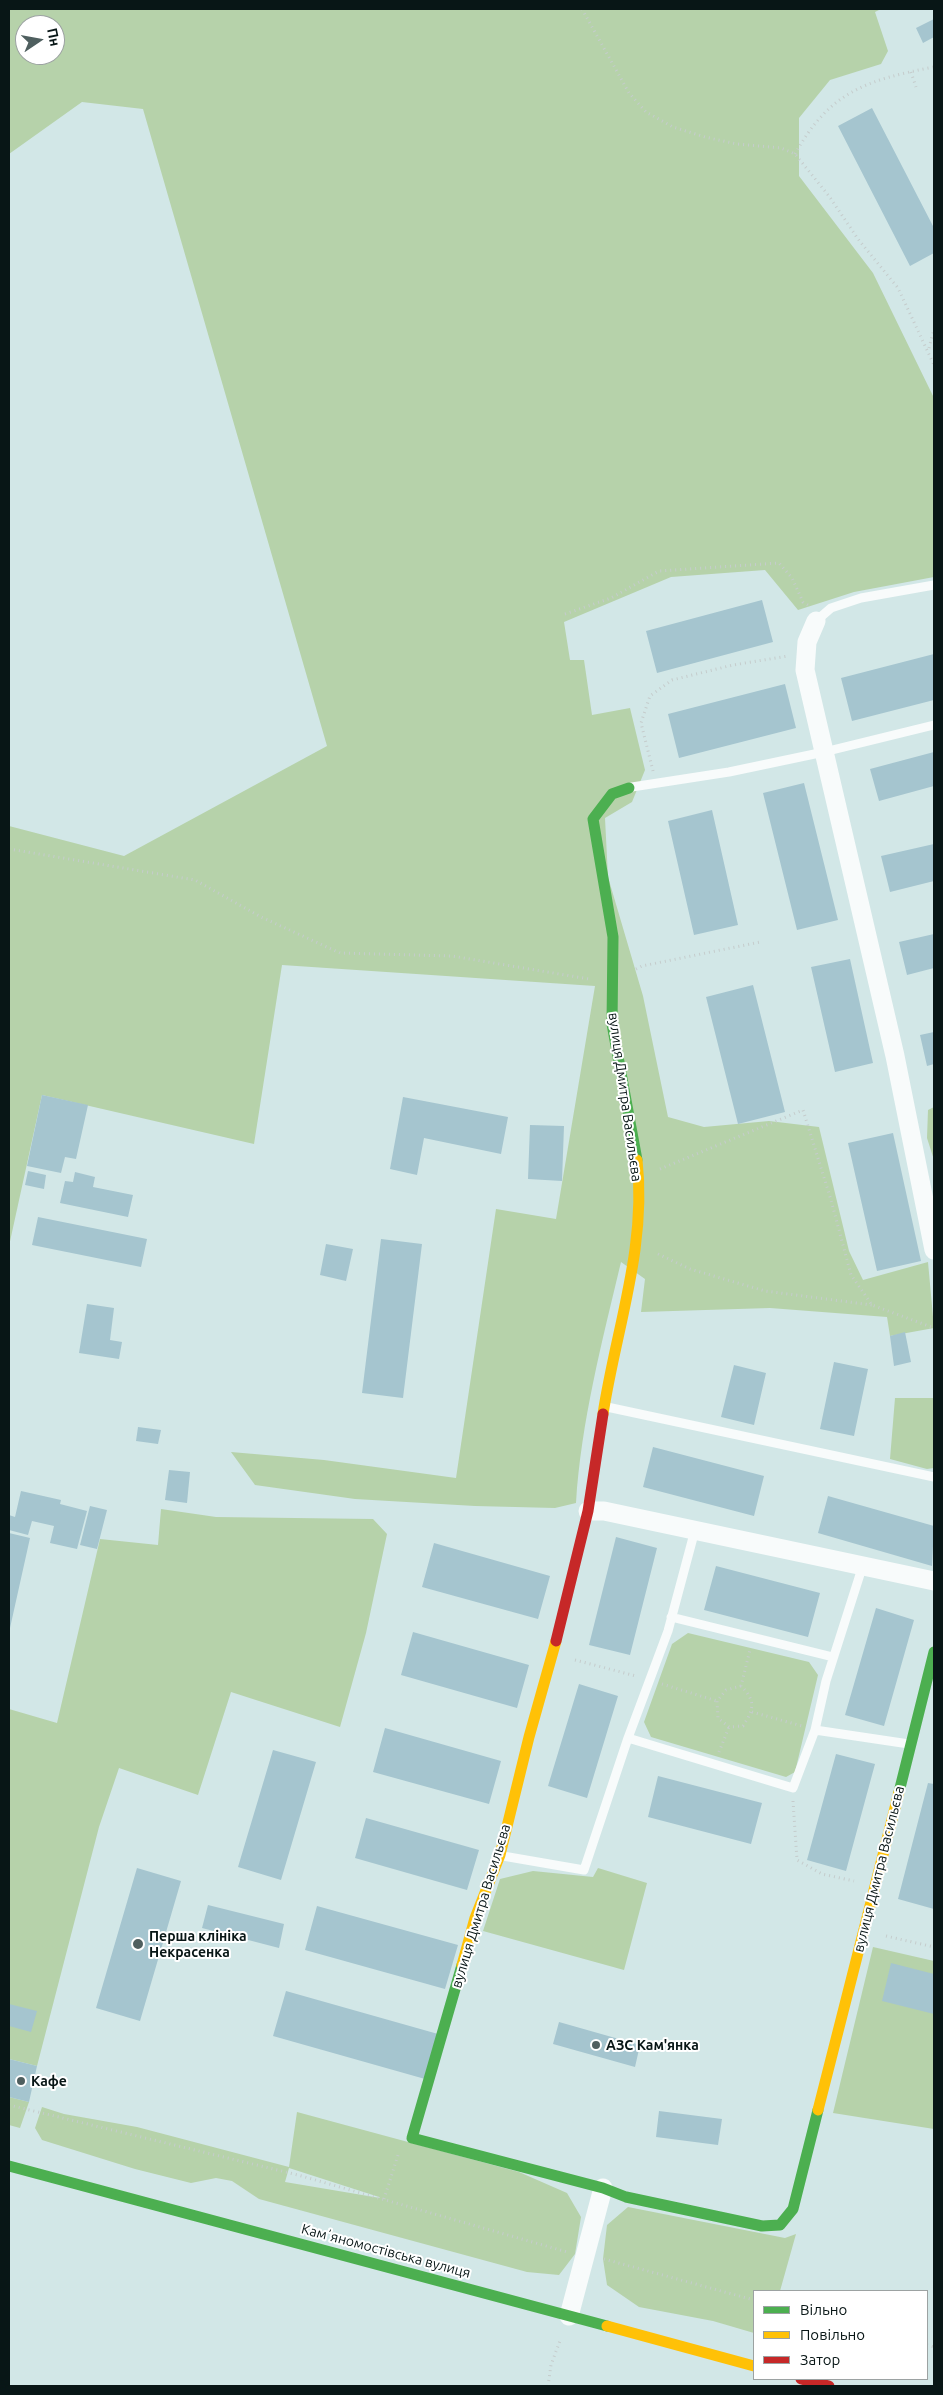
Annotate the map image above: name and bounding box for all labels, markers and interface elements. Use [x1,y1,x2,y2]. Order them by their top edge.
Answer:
north arrow [15,15,65,65]
text: Пн [44,26,63,48]
street label: вулиця Дмитра Васильєва [605,1011,645,1183]
street label: вулиця Дмитра Васильєва [850,1784,908,1954]
street label: вулиця Дмитра Васильєва [448,1822,514,1990]
place label: Перша клініка Некрасенка [149,1928,247,1960]
marker: Перша клініка Некрасенка [131,1937,145,1951]
place label: АЗС Кам'янка [606,2037,699,2053]
marker: АЗС Кам'янка [590,2039,602,2051]
place label: Кафе [31,2073,67,2089]
marker: Кафе [15,2075,27,2087]
street label: Камʼяномостівська вулиця [300,2220,472,2282]
legend [753,2290,928,2380]
text: Вільно [800,2301,847,2318]
text: Повільно [800,2326,865,2343]
text: Затор [800,2351,840,2368]

